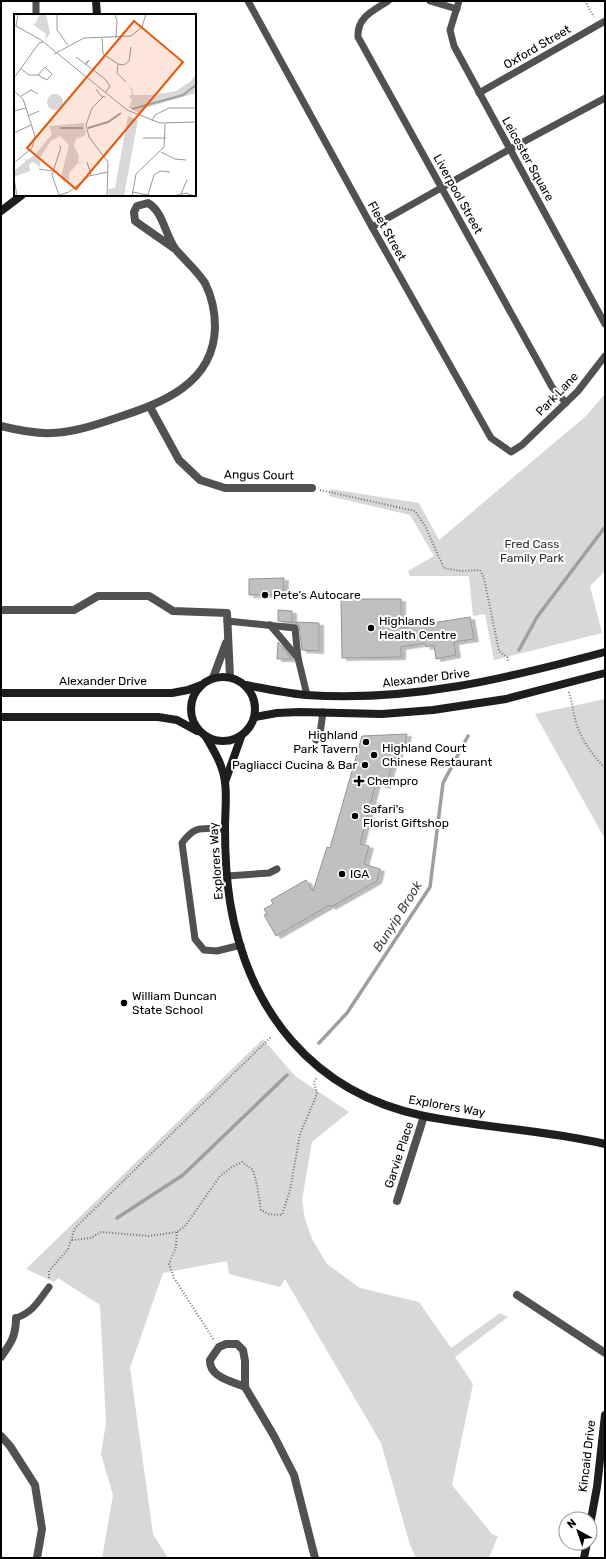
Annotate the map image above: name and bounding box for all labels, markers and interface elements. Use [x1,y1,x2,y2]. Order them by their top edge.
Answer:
inset map [14,14,196,196]
street label: Oxford Street [501,22,573,72]
street label: Leicester Square [499,115,557,204]
street label: Liverpool Street [430,152,486,237]
street label: Fleet Street [365,199,409,263]
street label: Park Lane [533,369,581,419]
street label: Angus Court [224,467,294,483]
park label: Fred Cass Family Park [500,537,565,565]
place label: Pete's Autocare [273,588,361,602]
marker: Pete's Autocare [260,590,270,600]
place label: Highlands Health Centre [379,614,457,642]
marker: Highlands Health Centre [366,623,376,633]
street label: Alexander Drive [382,666,471,690]
street label: Alexander Drive [59,674,147,688]
place label: Highland Park Tavern [293,728,358,756]
marker: Highland Park Tavern [361,737,371,747]
place label: Highland Court Chinese Restaurant [382,741,492,769]
marker: Highland Court Chinese Restaurant [369,750,379,760]
place label: Pagliacci Cucina & Bar [232,758,357,772]
marker: Pagliacci Cucina & Bar [360,760,370,770]
place label: Chempro [367,774,418,788]
marker: Chempro [354,776,364,786]
place label: Safari's Florist Giftshop [363,802,449,830]
marker: Safari's Florist Giftshop [350,811,360,821]
street label: Explorers Way [206,821,226,900]
place label: IGA [350,867,369,881]
marker: IGA [337,869,347,879]
water label: Bunyip Brook [370,878,425,954]
place label: William Duncan State School [132,989,217,1017]
marker: William Duncan State School [119,998,129,1008]
street label: Explorers Way [408,1092,487,1120]
street label: Garvie Place [382,1120,416,1190]
street label: Kincaid Drive [576,1419,598,1493]
north arrow [558,1511,598,1551]
text: N [565,1516,579,1531]

